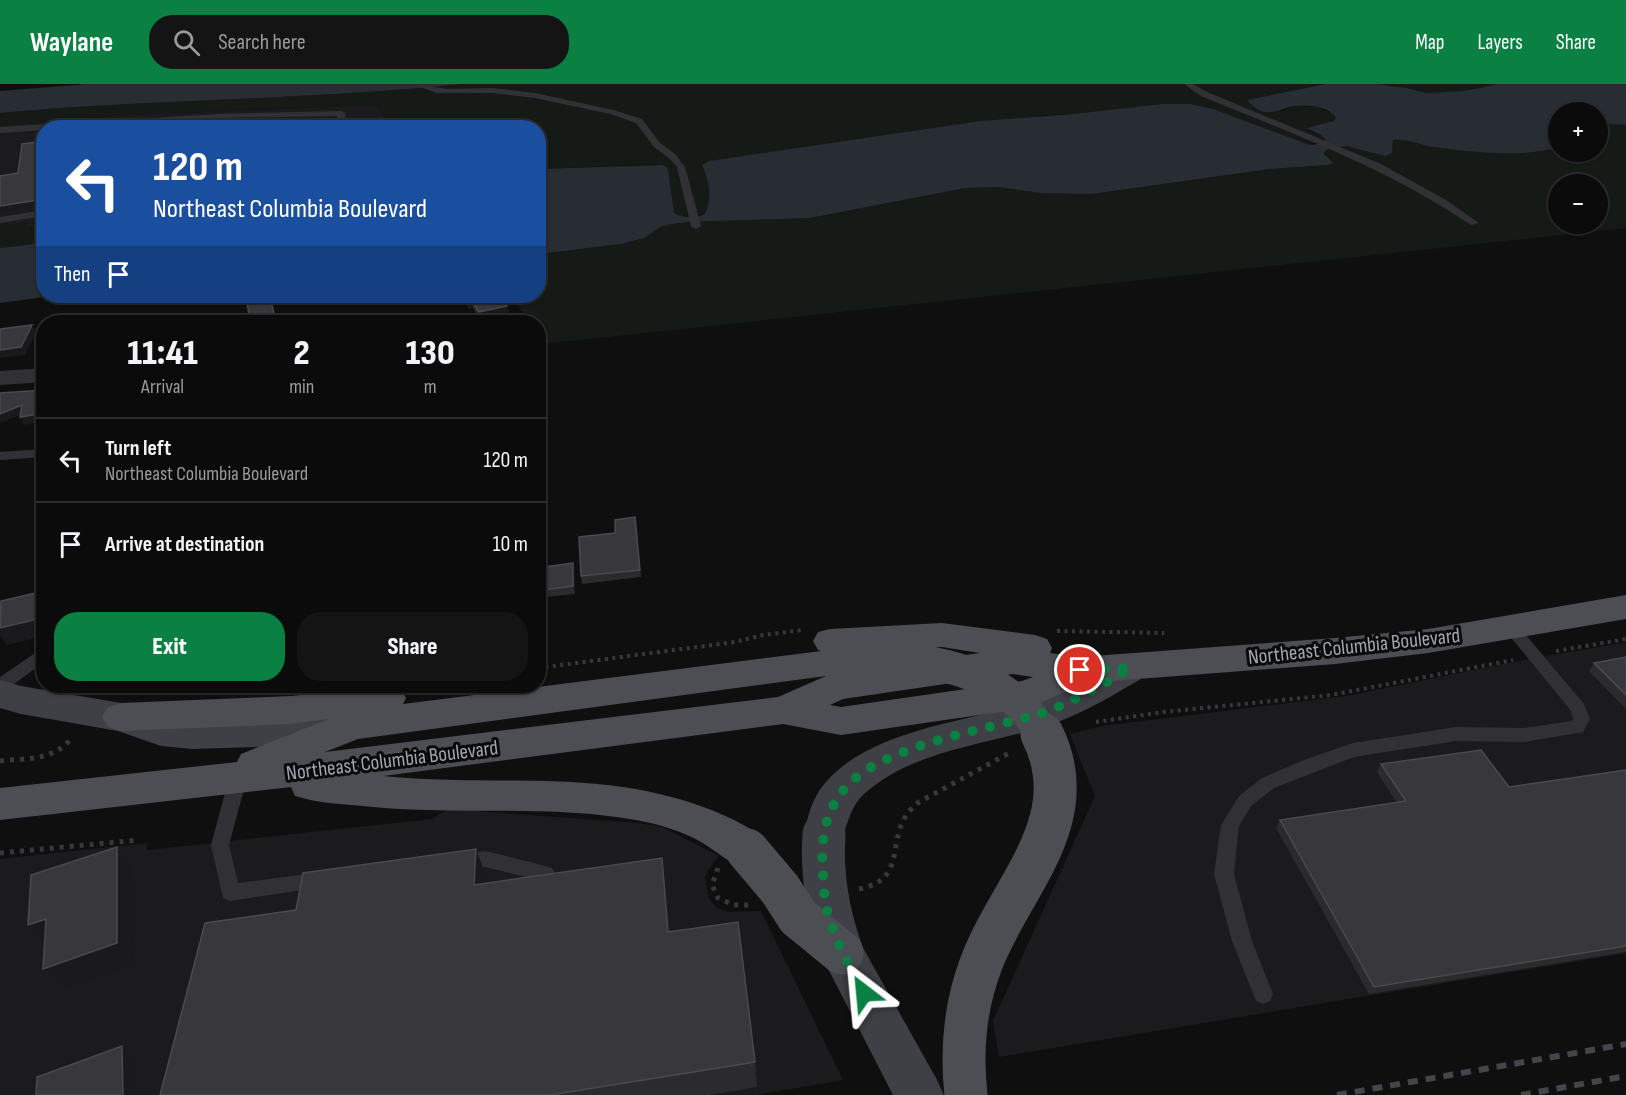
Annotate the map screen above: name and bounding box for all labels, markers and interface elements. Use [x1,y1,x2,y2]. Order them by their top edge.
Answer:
search box [149,15,569,69]
text: Waylane [30,26,113,59]
icon: search [170,26,203,59]
text: Search here [218,29,306,56]
text: Map [1415,30,1444,55]
text: Layers [1477,30,1523,55]
text: Share [1556,30,1596,55]
map controls [1548,102,1608,234]
button: + [1548,102,1608,162]
text: 120 m [153,142,243,193]
icon: left [54,144,132,222]
button: − [1548,174,1608,234]
text: Northeast Columbia Boulevard [153,193,427,225]
icon: arrive [102,258,135,291]
text: Then [54,261,90,288]
text: 11:41 [127,332,198,375]
text: 2 [294,332,310,375]
text: 130 [406,332,455,375]
text: Arrival [141,375,184,399]
text: min [289,375,314,399]
text: m [424,375,437,399]
text: Turn left [105,435,171,462]
icon: left [54,444,87,477]
text: 120 m [484,447,528,474]
text: Northeast Columbia Boulevard [105,462,308,486]
icon: arrive [54,528,87,561]
text: Arrive at destination [105,531,264,558]
text: 10 m [493,531,528,558]
button: Exit [54,612,285,681]
button: Share [297,612,528,681]
street label: Northeast Columbia Boulevard [1247,623,1461,670]
pin [1054,644,1105,695]
icon: arrive [1063,653,1096,686]
street label: Northeast Columbia Boulevard [285,735,499,786]
position arrow [832,961,896,1025]

